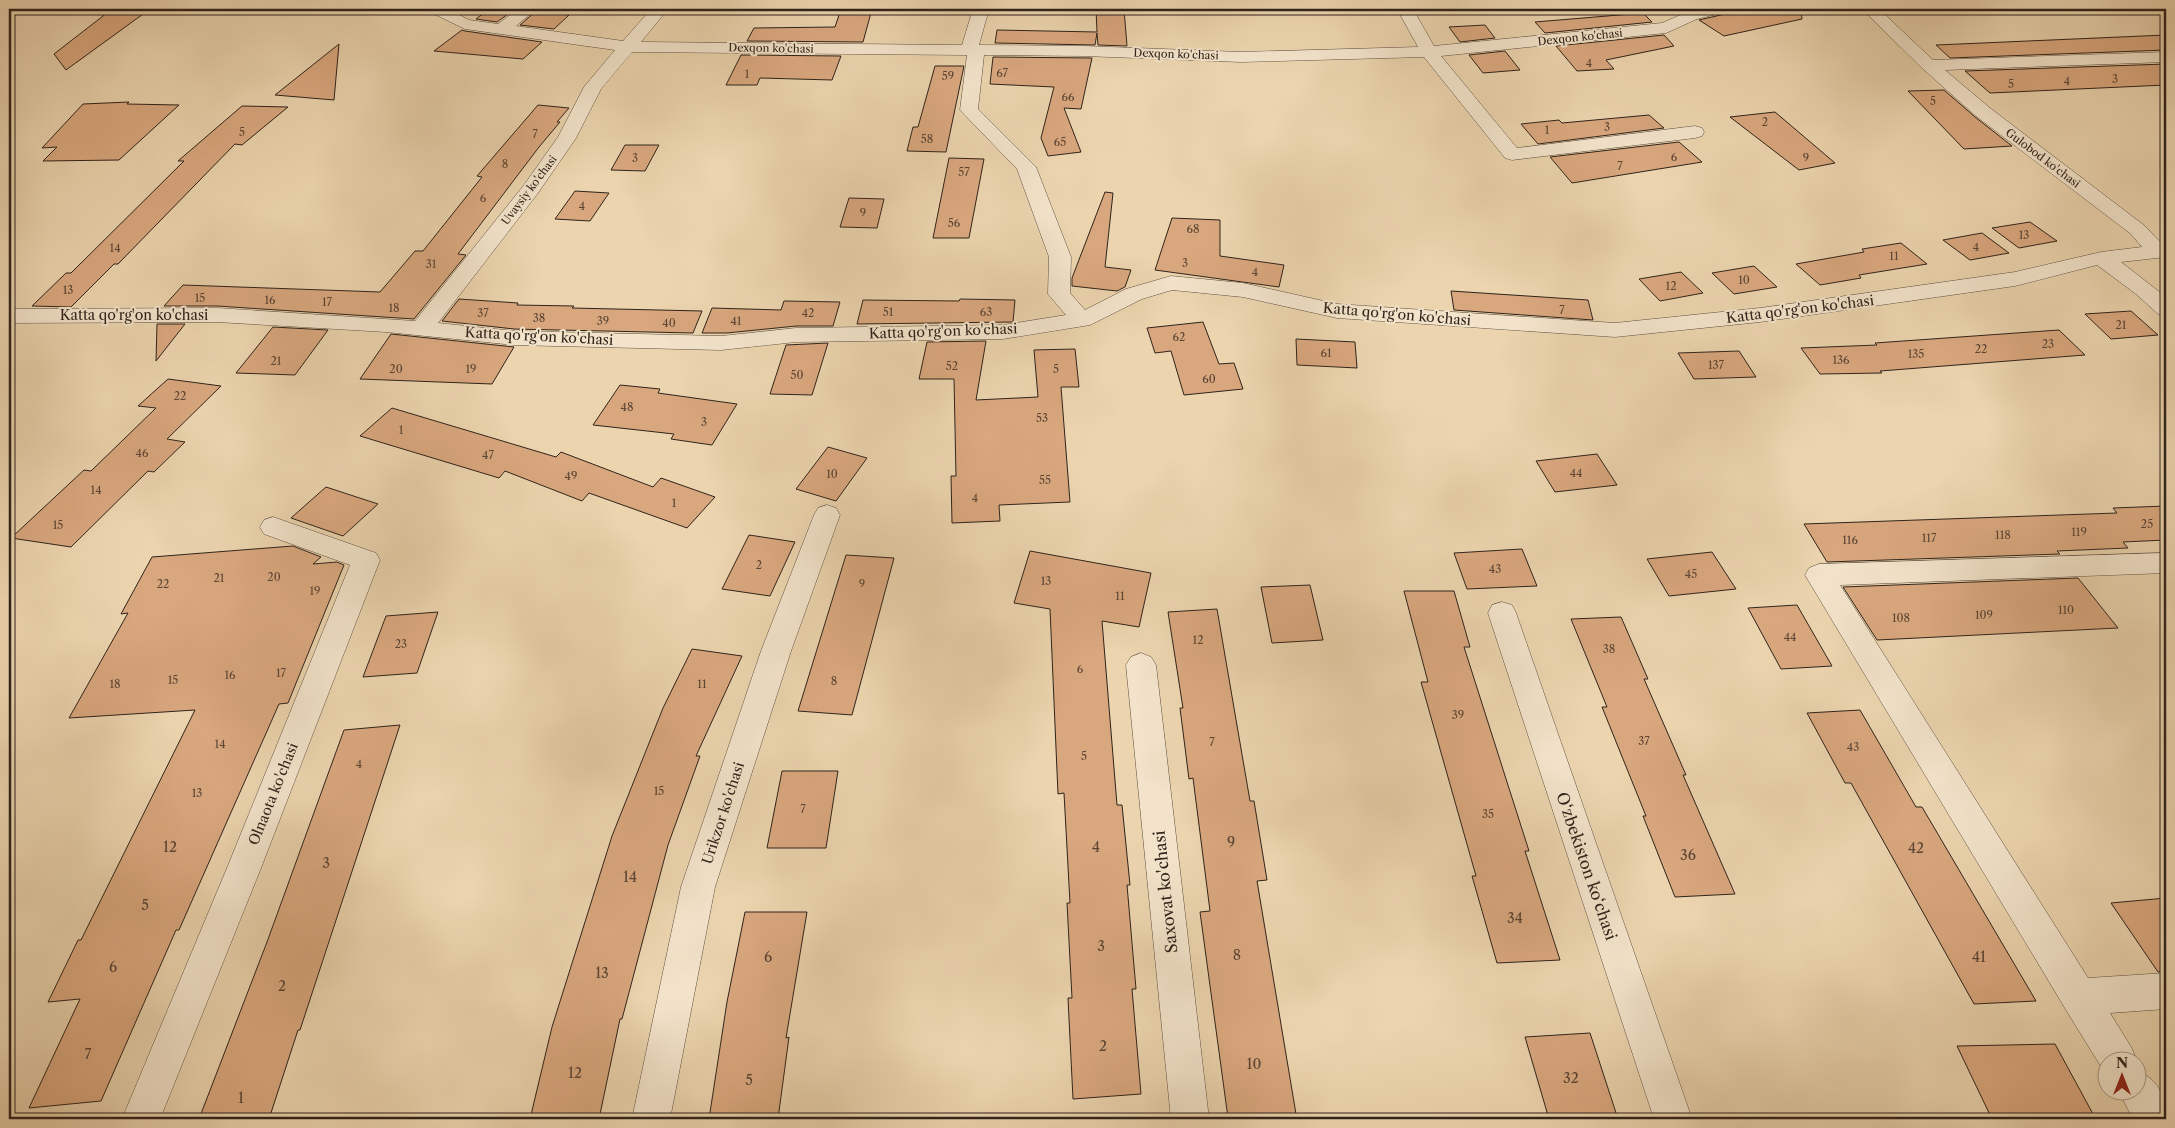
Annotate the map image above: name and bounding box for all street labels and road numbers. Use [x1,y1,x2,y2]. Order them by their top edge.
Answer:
street label: Dexqon ko'chasi [1537,26,1624,48]
street label: Dexqon ko'chasi [728,40,814,56]
street label: Dexqon ko'chasi [1133,46,1220,63]
street label: Gulobod ko'chasi [2003,125,2084,191]
street label: Uvaysiy ko'chasi [498,152,560,228]
street label: Katta qo'rg'on ko'chasi [1725,291,1875,327]
street label: Katta qo'rg'on ko'chasi [1322,299,1472,329]
street label: Katta qo'rg'on ko'chasi [60,306,208,324]
street label: Katta qo'rg'on ko'chasi [868,319,1018,343]
street label: Katta qo'rg'on ko'chasi [464,323,614,349]
street label: Olnaota ko'chasi [244,740,302,848]
street label: Urikzor ko'chasi [698,760,748,866]
street label: O‘zbekiston ko‘chasi [1552,789,1622,943]
street label: Saxovat ko'chasi [1149,830,1181,954]

